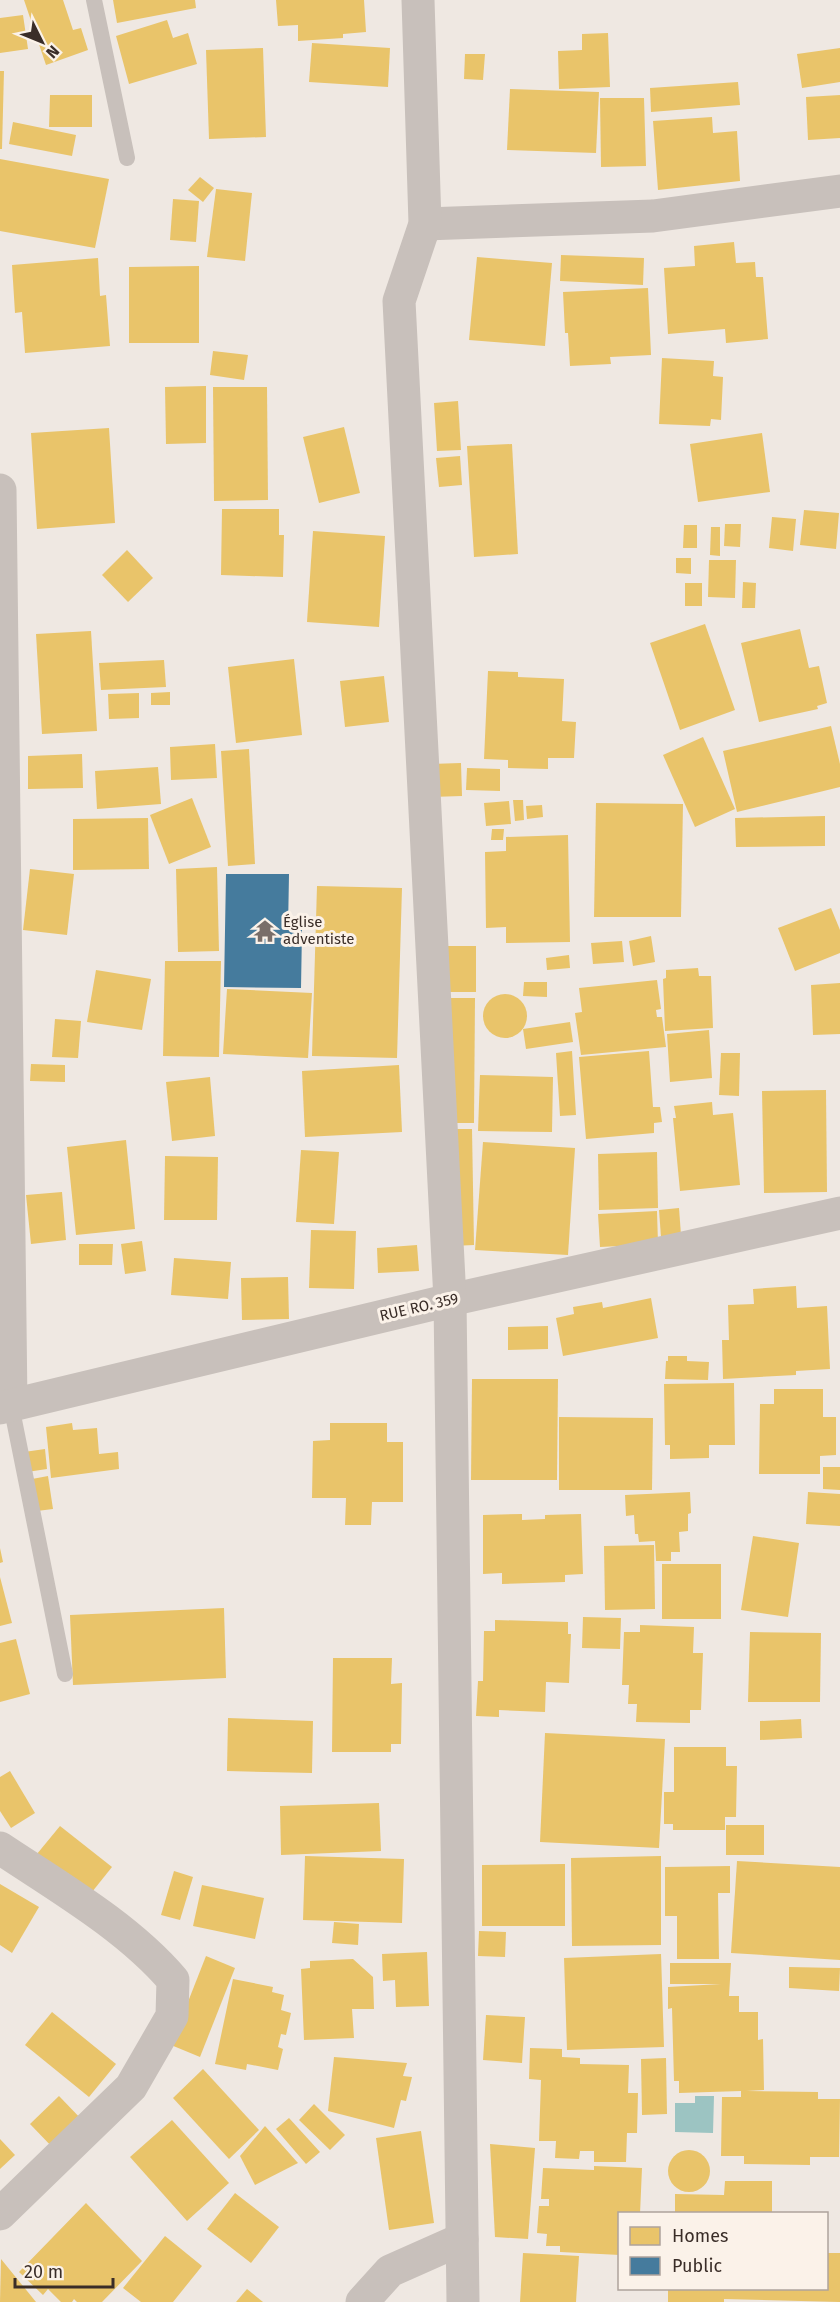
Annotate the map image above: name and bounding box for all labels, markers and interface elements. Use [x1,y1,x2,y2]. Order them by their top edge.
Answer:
north arrow [12,12,72,72]
text: N [42,42,63,62]
place label: Église adventiste [283,913,354,948]
temple icon: Église adventiste [252,918,278,944]
street label: RUE RO. 359 [378,1289,460,1325]
legend [618,2212,828,2290]
text: Homes [672,2225,728,2247]
scale bar [15,2251,112,2289]
text: Public [672,2255,722,2277]
text: 20 m [24,2261,63,2283]

